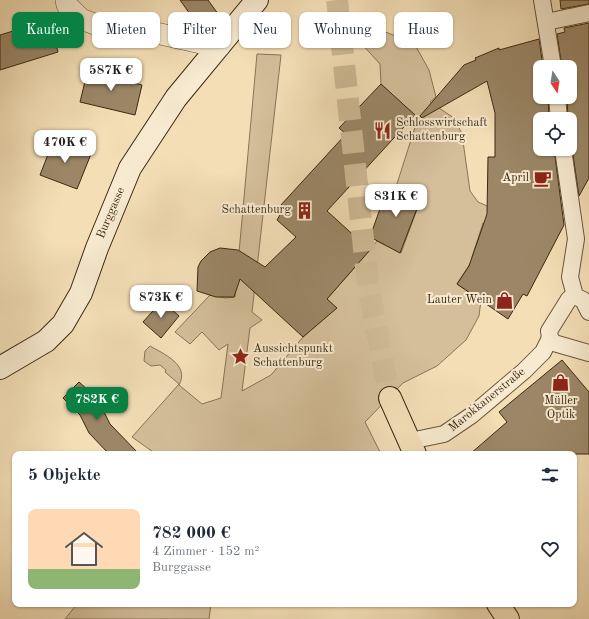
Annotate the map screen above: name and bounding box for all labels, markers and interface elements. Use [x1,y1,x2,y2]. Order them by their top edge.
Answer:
chip: Kaufen [12,12,84,48]
chip: Mieten [92,12,160,48]
chip: Filter [168,12,231,48]
chip: Neu [239,12,291,48]
chip: Wohnung [299,12,386,48]
chip: Haus [394,12,453,48]
pin: 587K € [78,58,144,92]
north arrow [533,60,577,104]
map controls [533,60,577,156]
text: 587K € [89,64,133,77]
button: locate [533,112,577,156]
place label: Schlosswirtschaft Schattenburg [396,117,488,143]
restaurant icon: Schlosswirtschaft Schattenburg [373,120,393,140]
pin: 470K € [32,130,98,164]
text: 470K € [43,136,87,149]
cafe icon: April [532,168,552,188]
place label: April [502,172,529,184]
pin: 831K € [363,184,429,218]
street label: Burggasse [95,185,127,240]
text: 831K € [374,190,418,203]
building icon: Schattenburg [294,200,314,220]
place label: Schattenburg [222,204,292,216]
pin: 873K € [128,285,194,319]
shop icon: Lauter Wein [495,290,515,310]
text: 873K € [139,291,183,304]
place label: Lauter Wein [427,294,493,306]
place label: Aussichtspunkt Schattenburg [253,343,333,369]
place icon: Aussichtspunkt Schattenburg [230,346,250,366]
street label: Marokkanerstraße [447,365,528,434]
shop icon: Müller Optik [551,372,571,392]
pin: 782K € [64,387,130,421]
text: 782K € [75,393,119,406]
place label: Müller Optik [544,395,578,421]
icon: filters [539,464,561,486]
text: 5 Objekte [28,467,101,484]
icon: home [60,525,108,573]
text: 782 000 € [152,525,231,542]
icon: heart [539,538,561,560]
text: 4 Zimmer · 152 m² [152,545,260,558]
text: Burggasse [152,561,211,574]

